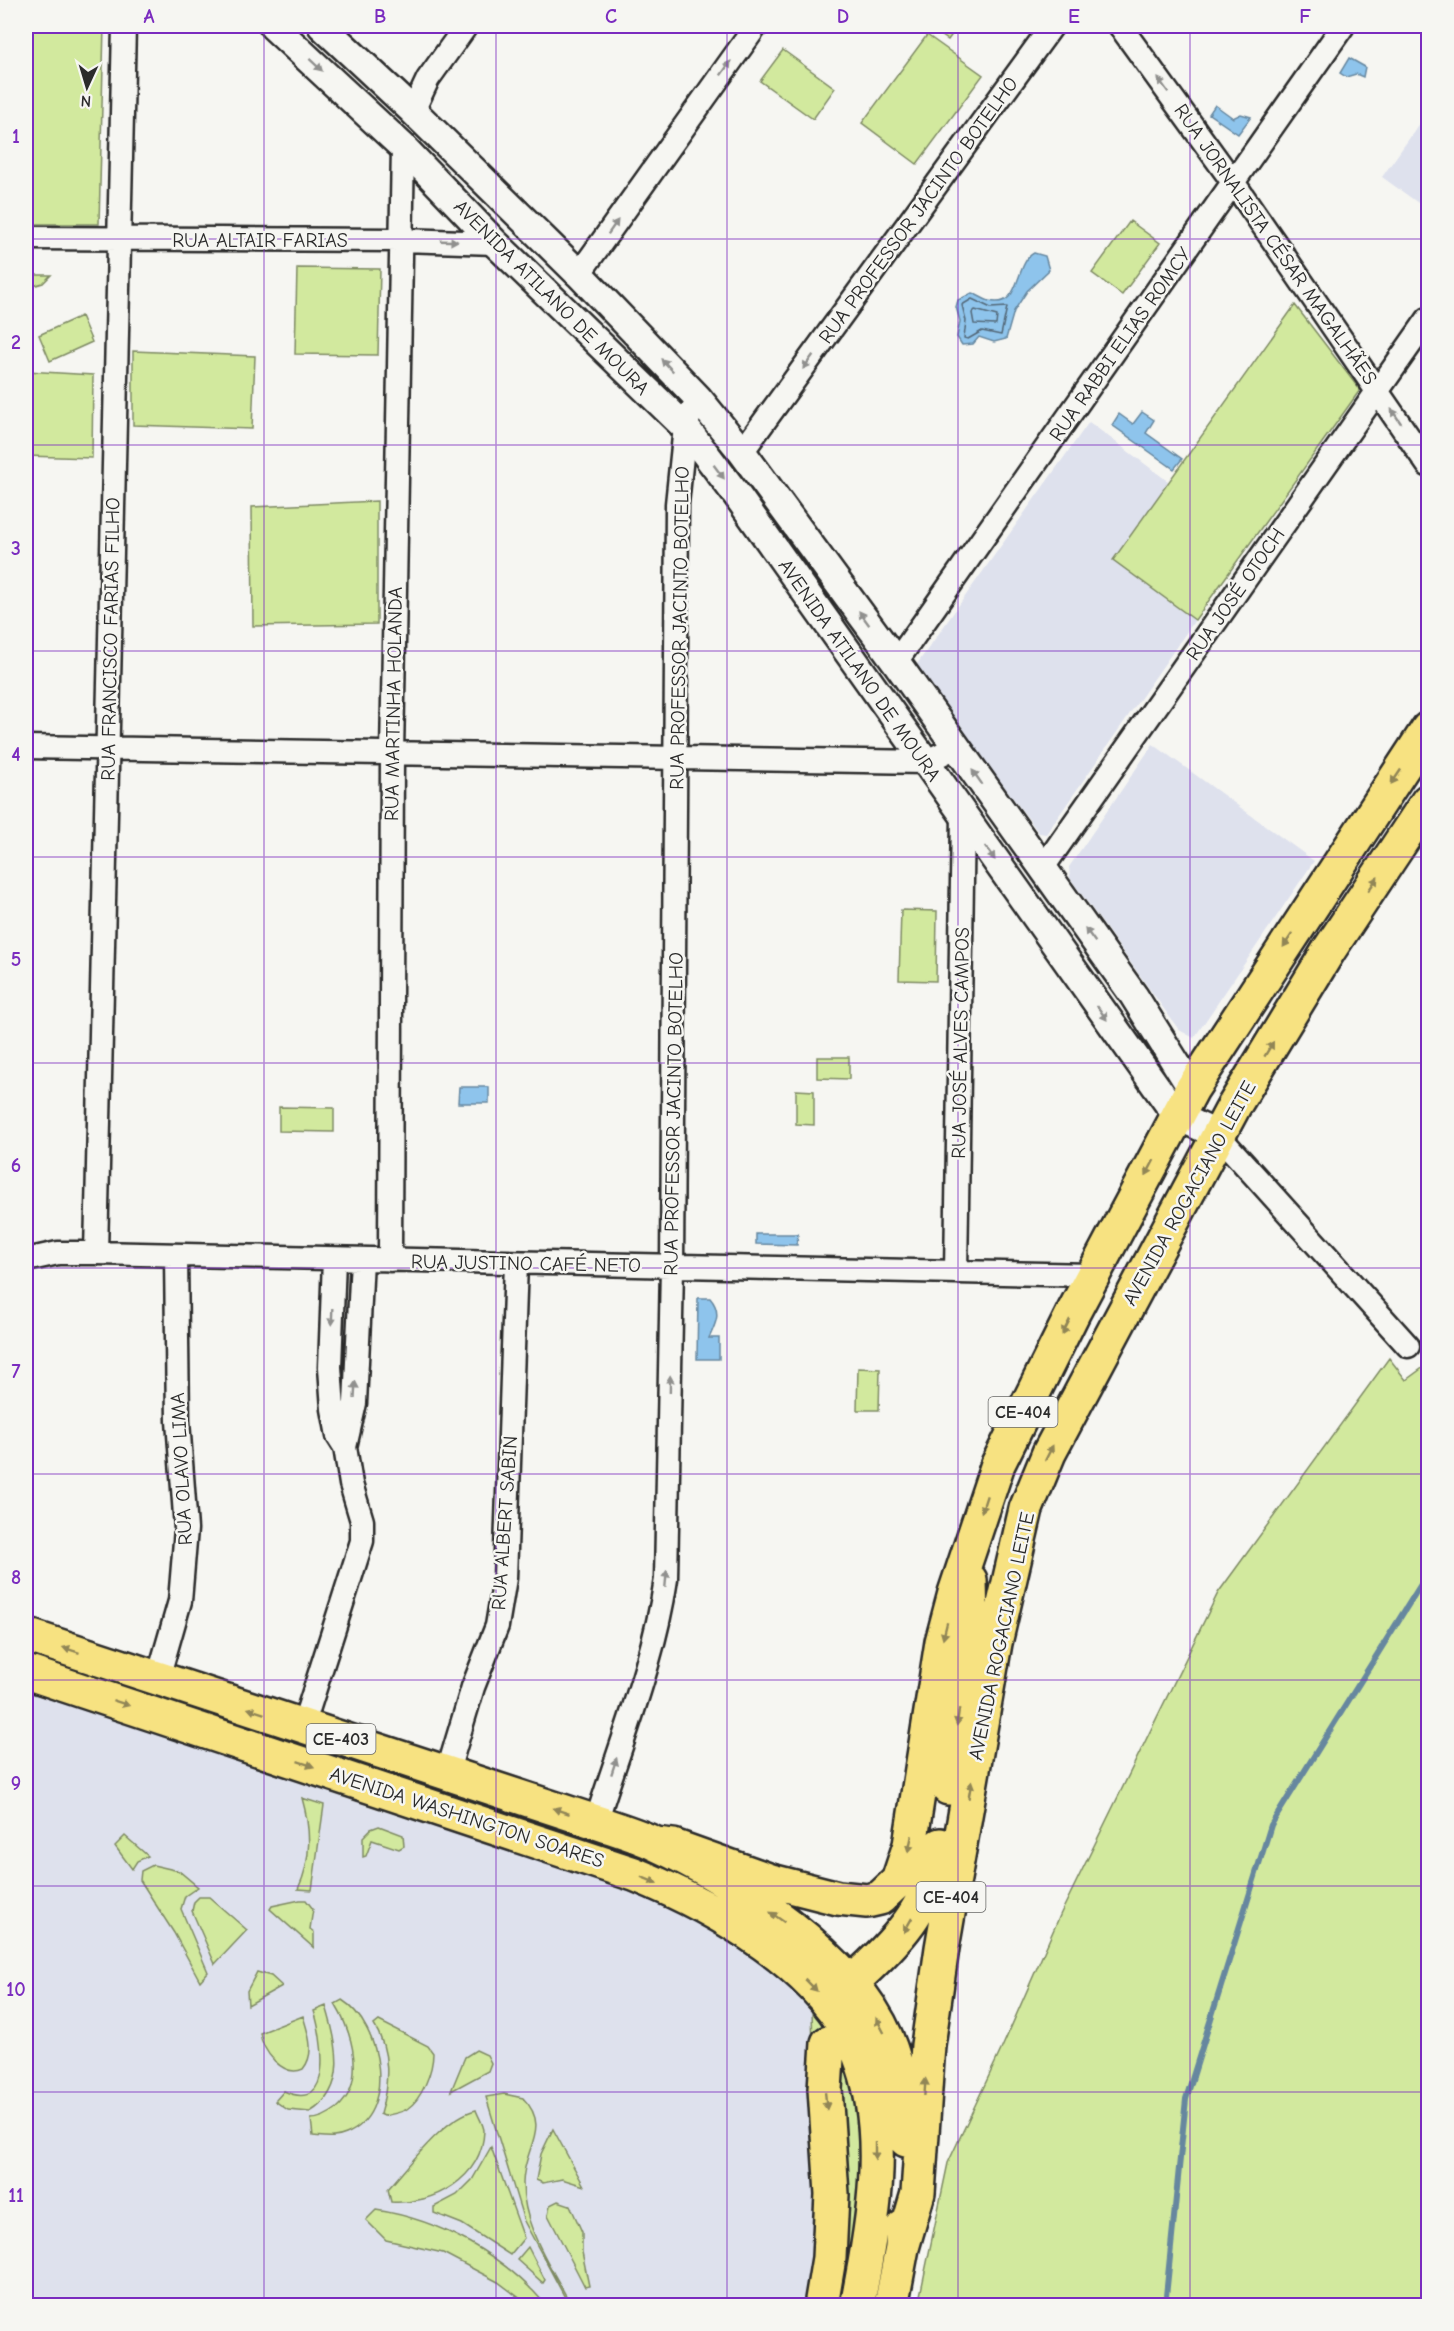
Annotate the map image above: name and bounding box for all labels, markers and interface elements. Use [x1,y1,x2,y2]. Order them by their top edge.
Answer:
text: A [143,5,155,28]
text: B [374,5,386,28]
text: C [605,5,617,28]
text: D [837,5,849,28]
text: E [1068,5,1080,28]
text: F [1299,5,1311,28]
north arrow [57,57,117,117]
one-way arrow [308,58,322,72]
one-way arrow [720,60,732,76]
street label: RUA PROFESSOR JACINTO BOTELHO [814,73,1023,348]
one-way arrow [1157,77,1169,93]
text: N [80,92,92,110]
street label: RUA JORNALISTA CÉSAR MAGALHÃES [1169,100,1382,389]
text: 1 [12,125,20,148]
street label: AVENIDA ATILANO DE MOURA [449,195,654,400]
one-way arrow [607,219,619,235]
street label: RUA ALTAIR FARIAS [172,229,348,252]
one-way arrow [439,237,458,246]
street label: RUA RABBI ELIAS ROMCY [1045,243,1196,446]
text: 2 [11,331,21,354]
one-way arrow [802,353,814,369]
one-way arrow [660,358,674,372]
one-way arrow [1391,408,1402,424]
one-way arrow [712,464,724,479]
street label: RUA PROFESSOR JACINTO BOTELHO [665,466,694,790]
street label: RUA FRANCISCO FARIAS FILHO [97,497,124,781]
street label: RUA JOSÉ OTOCH [1181,524,1290,665]
text: 3 [11,537,21,560]
street label: AVENIDA ATILANO DE MOURA [774,555,946,786]
street label: RUA MARTINHA HOLANDA [380,586,407,821]
one-way arrow [858,610,870,626]
text: 4 [11,743,21,766]
one-way arrow [971,769,983,785]
one-way arrow [1390,769,1401,785]
one-way arrow [984,845,995,861]
one-way arrow [1367,876,1378,892]
street label: RUA JOSÉ ALVES CAMPOS [947,927,974,1159]
one-way arrow [1085,928,1097,943]
one-way arrow [1283,932,1294,948]
text: 5 [11,948,21,971]
street label: RUA PROFESSOR JACINTO BOTELHO [659,952,688,1276]
one-way arrow [1096,1004,1108,1020]
one-way arrow [1264,1041,1275,1057]
street label: AVENIDA ROGACIANO LEITE [1118,1077,1261,1309]
text: 6 [11,1154,21,1177]
one-way arrow [1146,1160,1155,1177]
street label: RUA JUSTINO CAFÉ NETO [411,1250,641,1277]
one-way arrow [327,1308,337,1327]
one-way arrow [1061,1319,1071,1336]
text: 7 [12,1360,21,1383]
one-way arrow [665,1375,675,1394]
one-way arrow [351,1381,360,1400]
street label: RUA OLAVO LIMA [166,1392,197,1546]
road number: CE-404 [988,1397,1058,1427]
street label: RUA ALBERT SABIN [487,1435,522,1611]
one-way arrow [1045,1444,1054,1461]
one-way arrow [979,1495,988,1513]
street label: AVENIDA ROGACIANO LEITE [964,1510,1039,1762]
text: 8 [11,1566,21,1589]
one-way arrow [661,1569,671,1588]
one-way arrow [940,1622,949,1640]
one-way arrow [62,1644,80,1654]
one-way arrow [112,1699,130,1708]
one-way arrow [247,1705,265,1715]
one-way arrow [953,1708,963,1727]
road number: CE-403 [306,1724,376,1754]
one-way arrow [609,1757,619,1775]
one-way arrow [297,1760,315,1769]
street label: AVENIDA WASHINGTON SOARES [327,1762,607,1873]
text: 9 [11,1772,21,1795]
one-way arrow [966,1781,975,1800]
one-way arrow [552,1806,570,1815]
one-way arrow [905,1834,914,1853]
one-way arrow [640,1875,658,1885]
road number: CE-404 [916,1882,986,1912]
one-way arrow [770,1911,786,1923]
one-way arrow [903,1917,913,1934]
text: 10 [6,1978,26,2001]
one-way arrow [804,1978,818,1992]
one-way arrow [875,2016,885,2033]
one-way arrow [921,2077,930,2096]
one-way arrow [822,2092,831,2111]
one-way arrow [870,2142,880,2161]
text: 11 [8,2184,24,2207]

